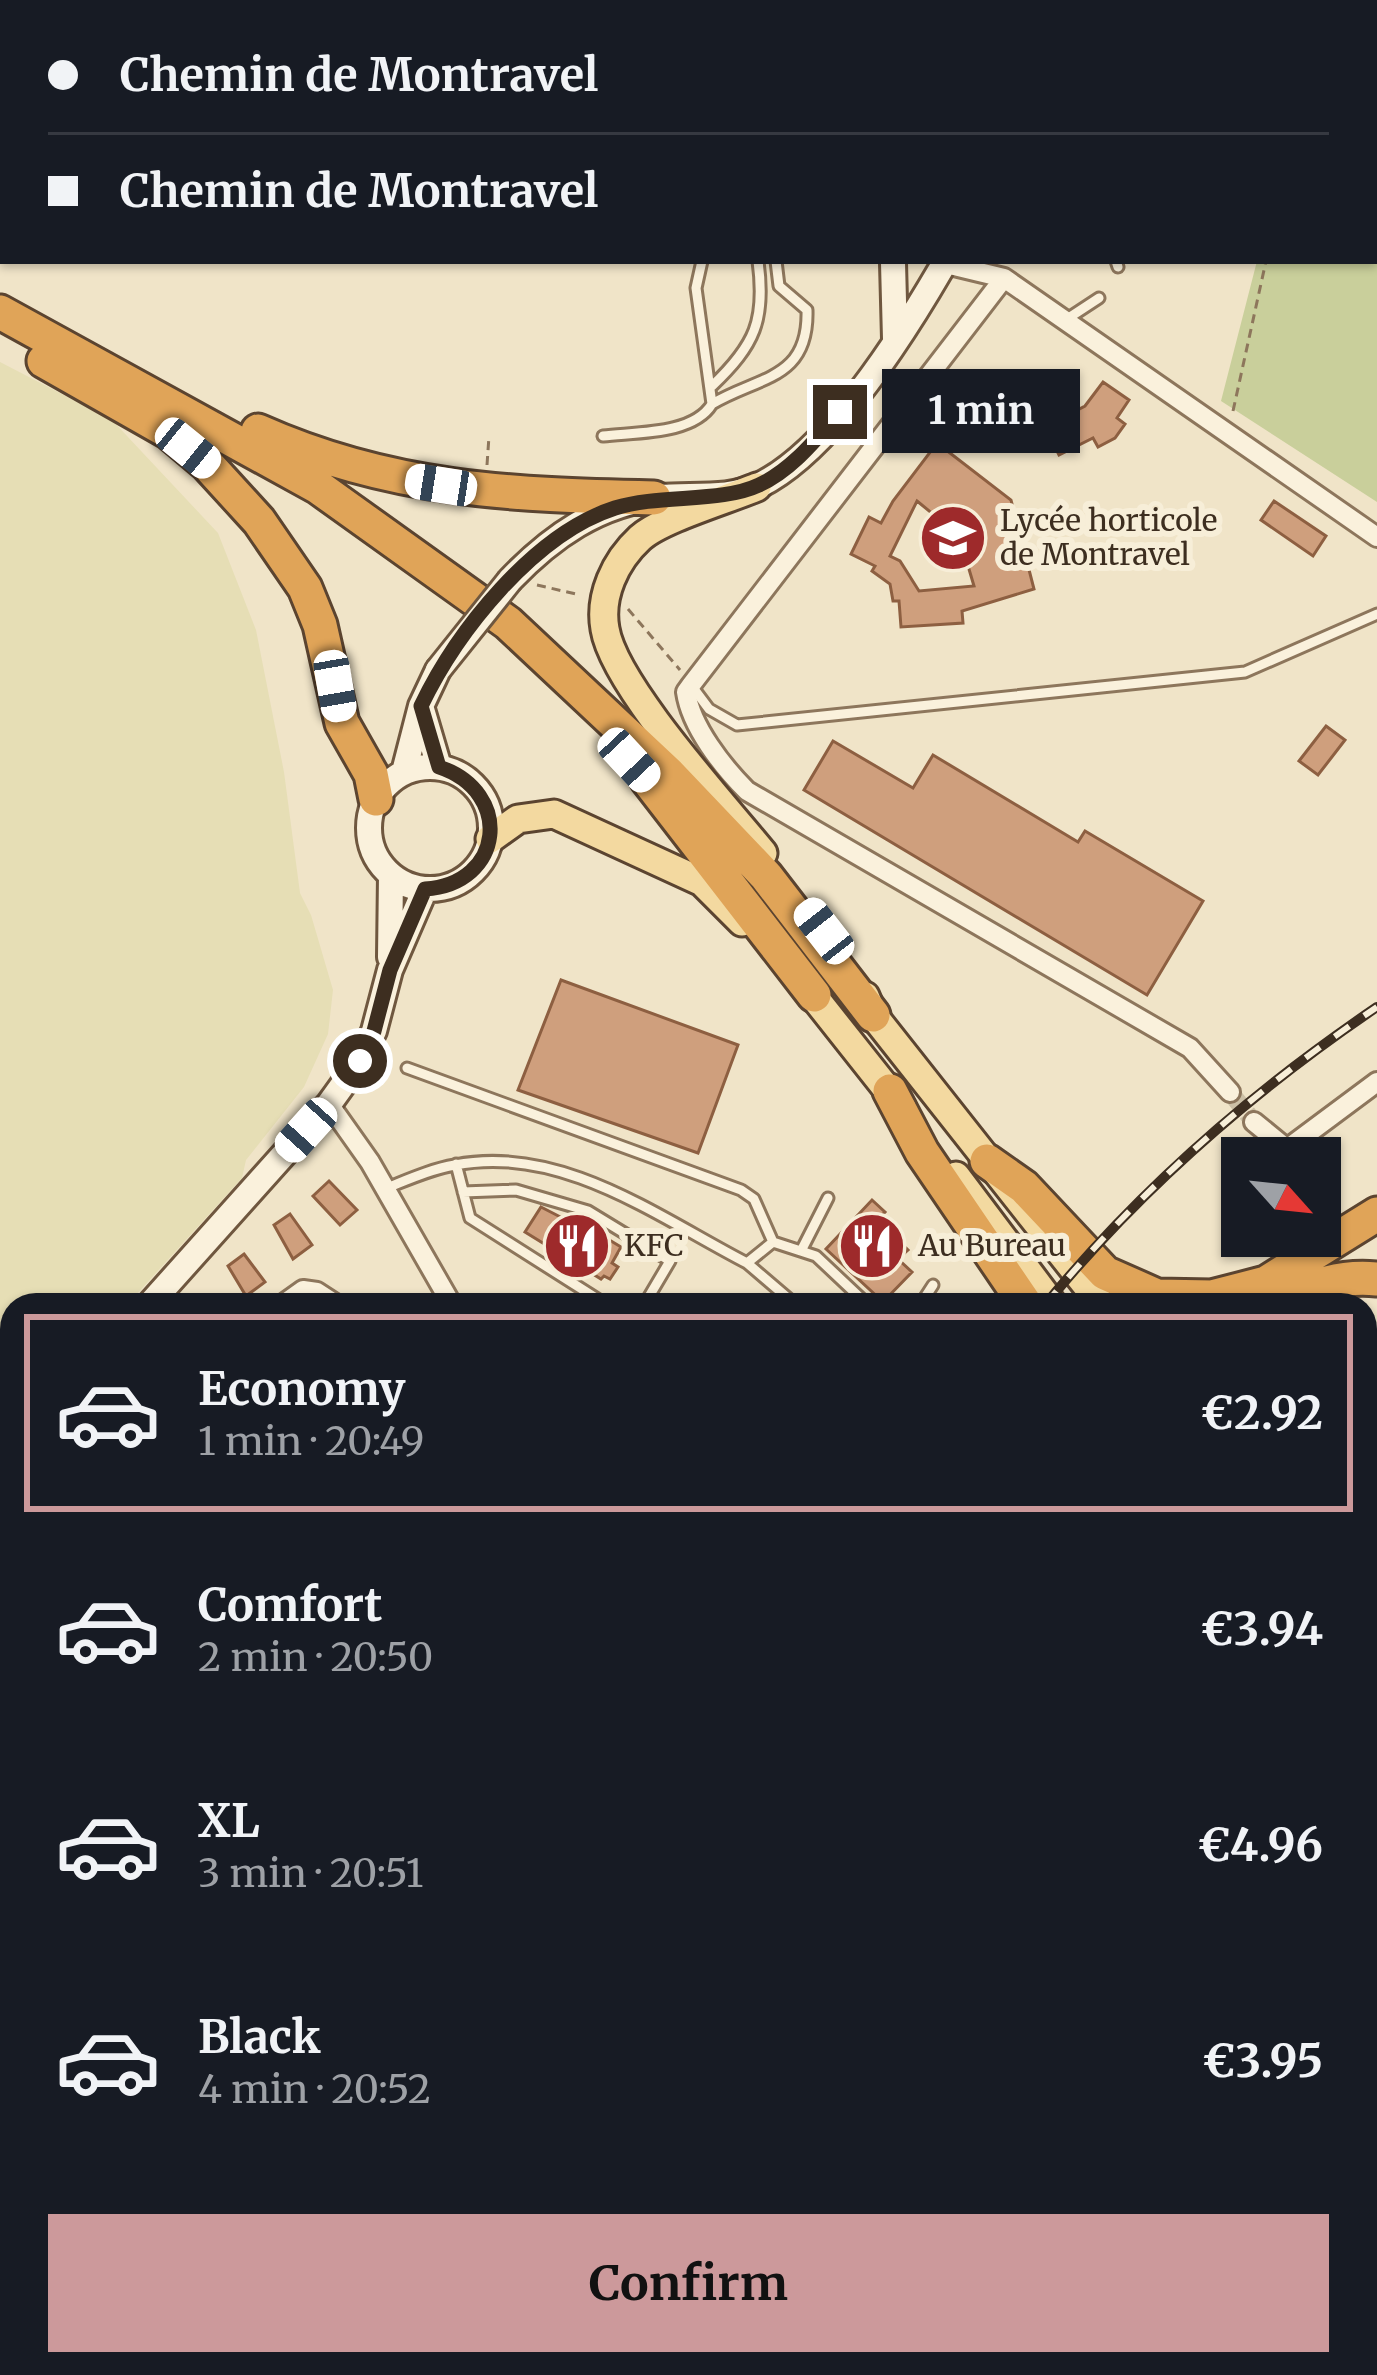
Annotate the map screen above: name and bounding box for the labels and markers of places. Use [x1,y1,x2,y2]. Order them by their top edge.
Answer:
place label: Lycée horticole de Montravel [1000,501,1217,573]
school or university icon: Lycée horticole de Montravel [918,503,988,573]
restaurant icon: KFC [542,1211,612,1281]
restaurant icon: Au Bureau [837,1211,907,1281]
place label: KFC [624,1226,684,1264]
place label: Au Bureau [917,1226,1066,1264]

